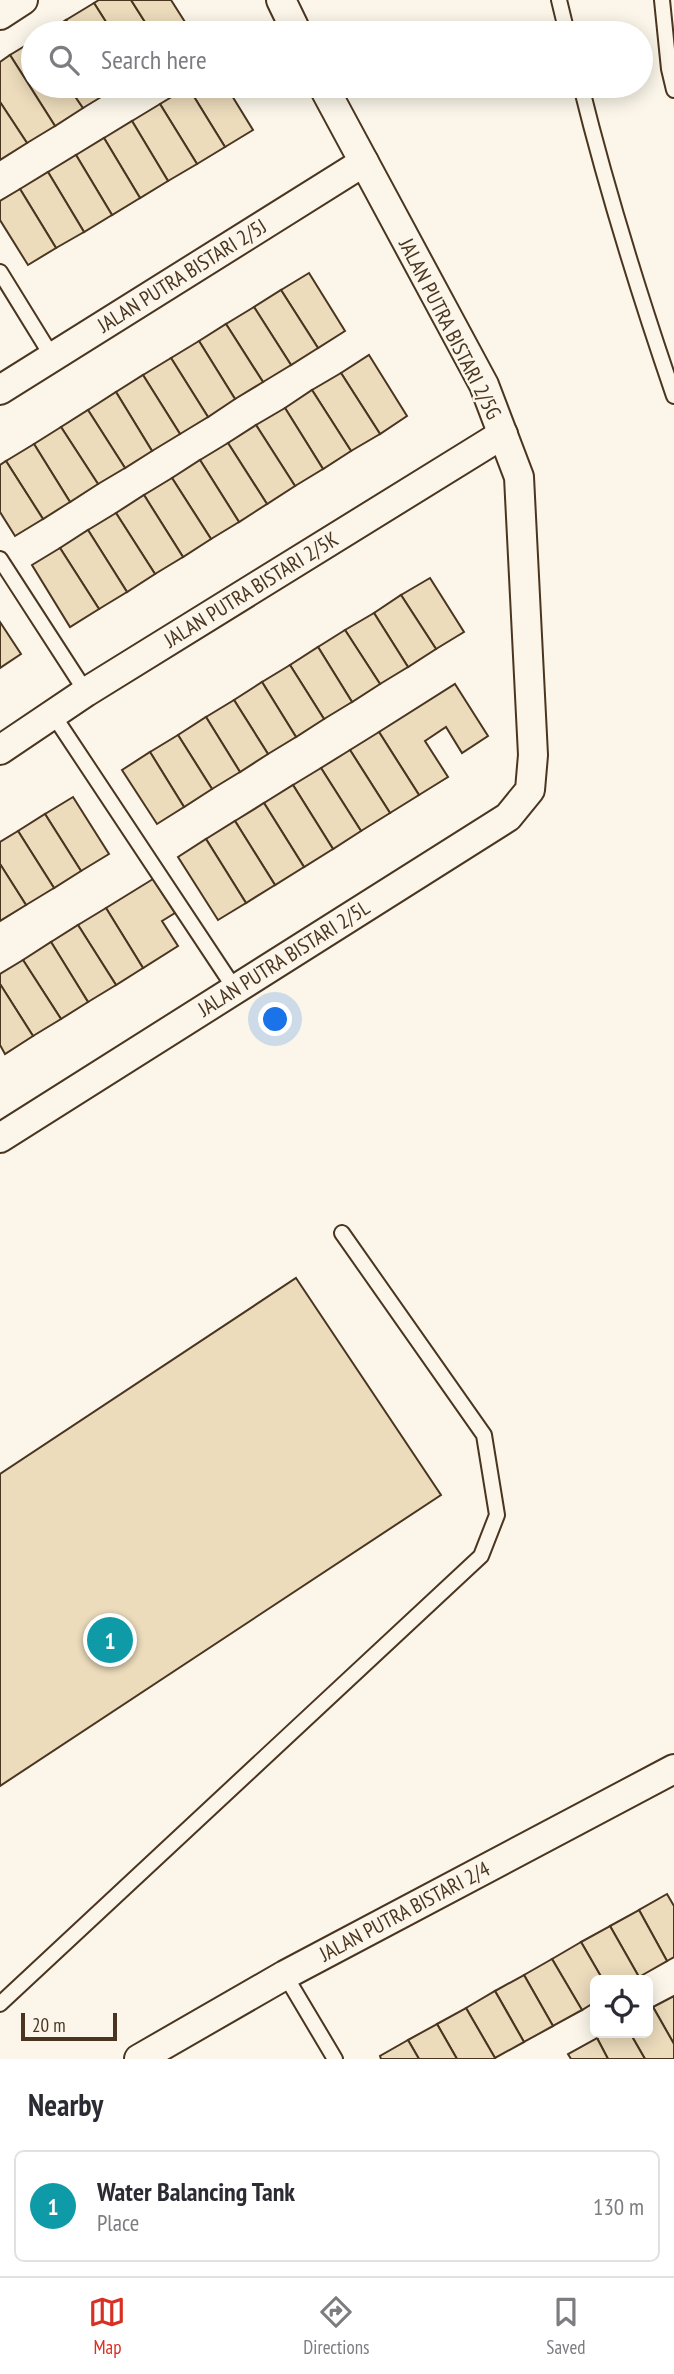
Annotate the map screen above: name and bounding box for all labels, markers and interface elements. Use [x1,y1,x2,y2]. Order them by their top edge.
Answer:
search box [21,21,653,98]
icon: search [45,41,83,79]
text: Search here [101,43,207,76]
street label: JALAN PUTRA BISTARI 2/5J [92,212,271,339]
street label: JALAN PUTRA BISTARI 2/5G [393,233,508,424]
street label: JALAN PUTRA BISTARI 2/5K [158,525,343,654]
street label: JALAN PUTRA BISTARI 2/5L [192,894,375,1023]
your location [258,1002,292,1036]
pin: 1 [87,1614,133,1666]
street label: JALAN PUTRA BISTARI 2/4 [314,1855,495,1968]
map controls [590,1975,653,2038]
button: locate [590,1975,653,2038]
scale bar [21,2010,117,2042]
text: 20 m [32,2013,66,2037]
text: Nearby [28,2085,103,2124]
text: Water Balancing Tank [97,2175,295,2208]
text: 1 [48,2192,59,2221]
text: 130 m [593,2192,644,2221]
text: Place [97,2208,139,2237]
tab: Map [88,2293,126,2359]
tab: Directions [303,2293,369,2359]
tab: Saved [546,2293,586,2359]

